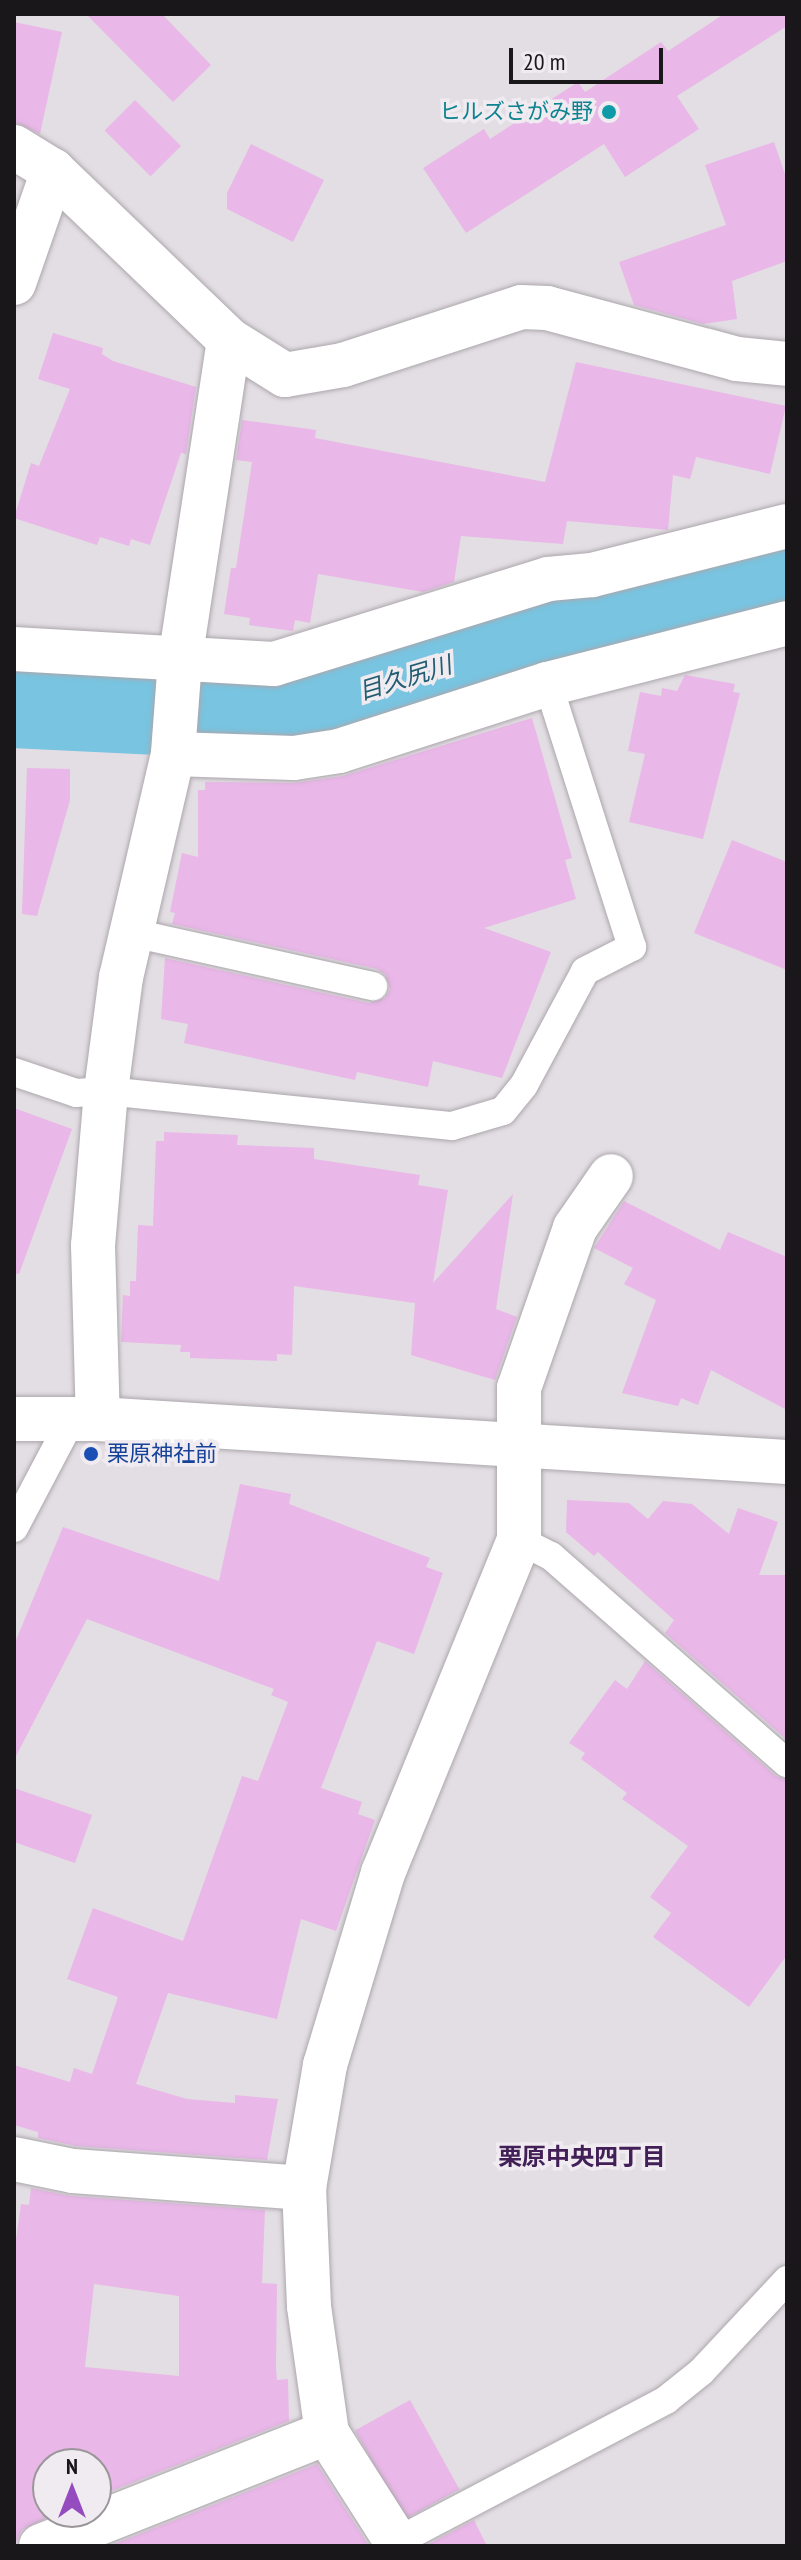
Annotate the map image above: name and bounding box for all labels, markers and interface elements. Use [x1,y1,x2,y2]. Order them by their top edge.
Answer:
scale bar [513,32,667,82]
text: 20 m [523,46,565,77]
place label: ヒルズさがみ野 [439,99,593,125]
marker: ヒルズさがみ野 [600,103,618,121]
water label: 目久尻川 [355,650,455,706]
place label: 栗原神社前 [107,1441,217,1467]
marker: 栗原神社前 [82,1445,100,1463]
district label: 栗原中央四丁目 [498,2143,666,2171]
north arrow [32,2448,112,2528]
text: N [66,2452,78,2480]

